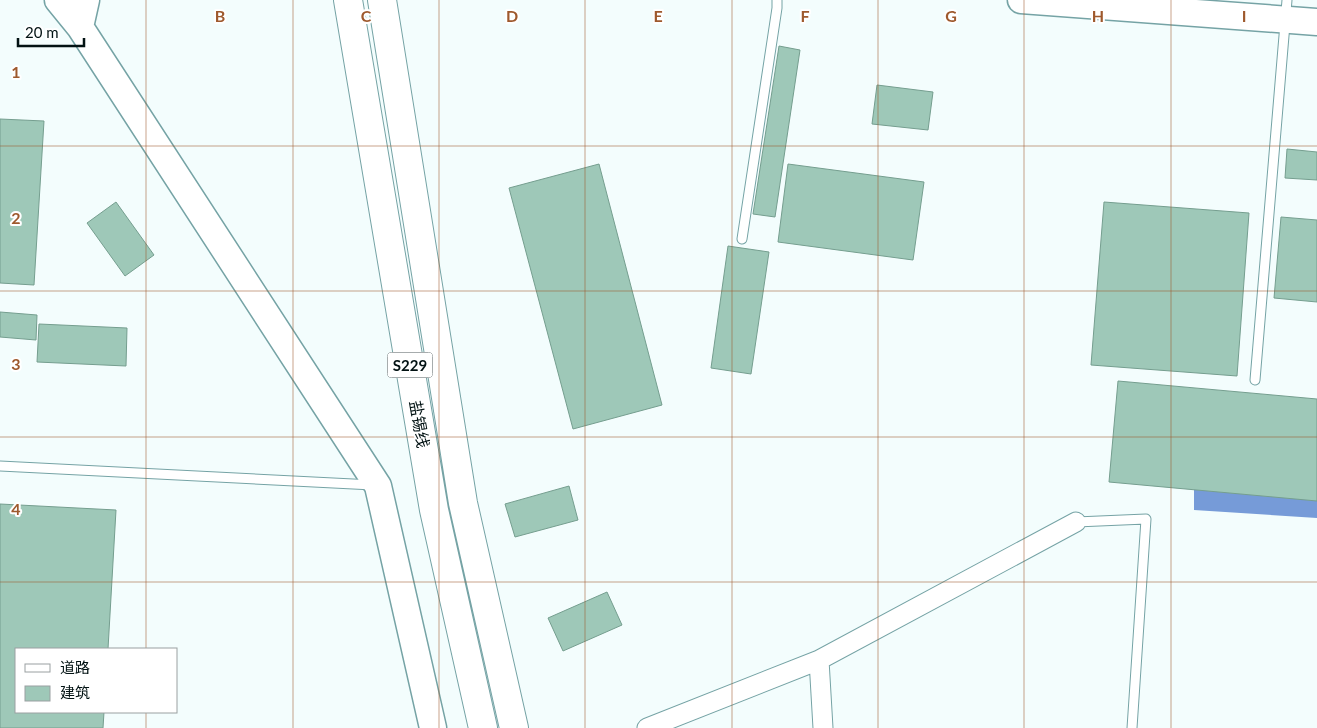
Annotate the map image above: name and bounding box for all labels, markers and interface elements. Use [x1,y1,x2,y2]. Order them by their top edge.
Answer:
text: B [215,6,225,25]
text: C [361,6,372,25]
text: D [506,6,518,25]
text: E [653,6,663,25]
text: F [800,6,810,25]
text: G [945,6,957,25]
text: H [1092,6,1104,25]
text: I [1242,6,1246,25]
scale bar [18,15,84,47]
text: 20 m [25,23,59,41]
text: 1 [11,62,21,81]
text: 2 [11,208,21,227]
road number: S229 [388,352,432,378]
text: 3 [11,354,21,373]
street label: 盐锡线 [406,399,434,449]
text: 4 [11,499,21,518]
legend [15,648,178,713]
text: 道路 [60,658,90,676]
text: 建筑 [60,683,90,701]

